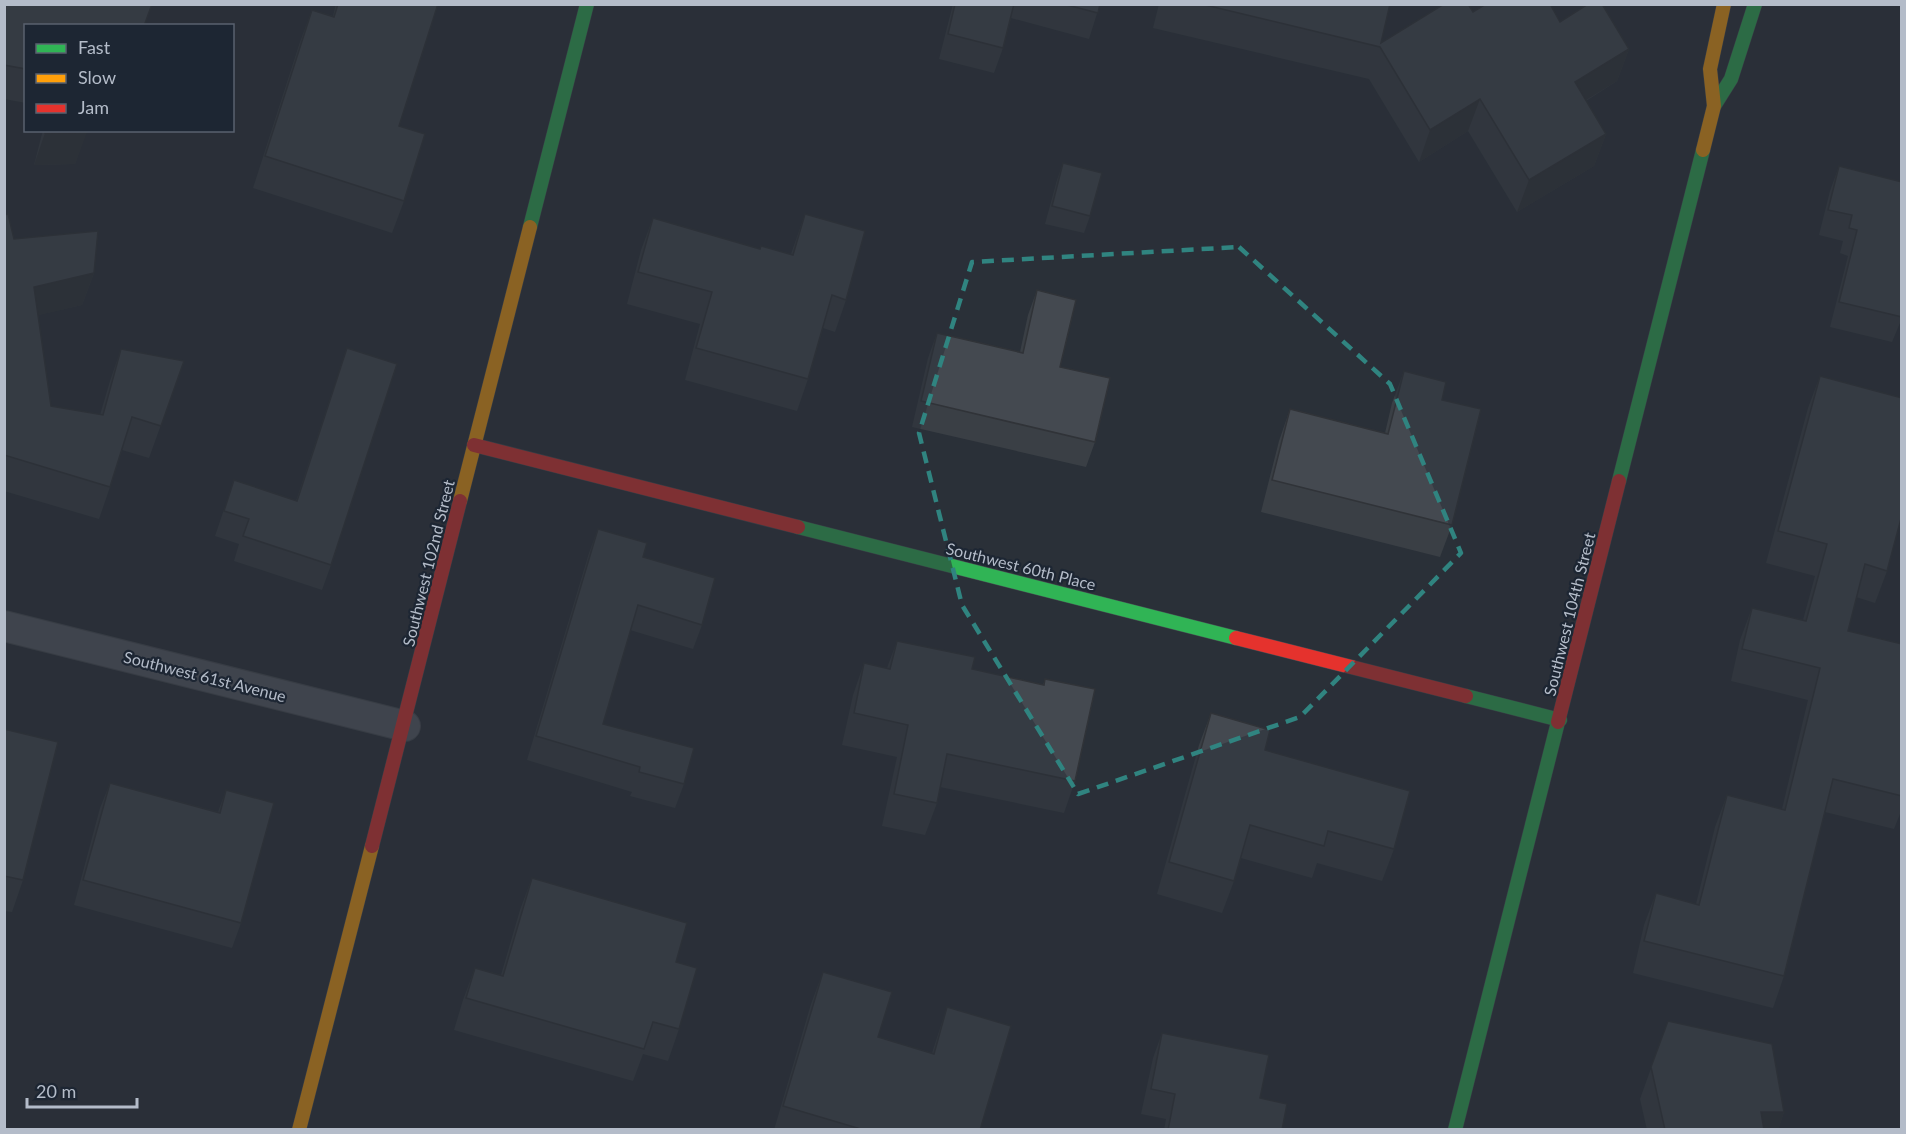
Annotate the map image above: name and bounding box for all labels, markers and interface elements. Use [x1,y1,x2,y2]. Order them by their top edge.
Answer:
legend [24,24,234,132]
text: Fast [78,36,111,58]
text: Slow [78,66,116,88]
text: Jam [78,96,109,118]
street label: Southwest 102nd Street [398,478,458,648]
street label: Southwest 104th Street [1540,530,1599,698]
street label: Southwest 60th Place [944,538,1098,594]
street label: Southwest 61st Avenue [122,647,288,705]
scale bar [27,1071,136,1109]
text: 20 m [36,1080,76,1102]

